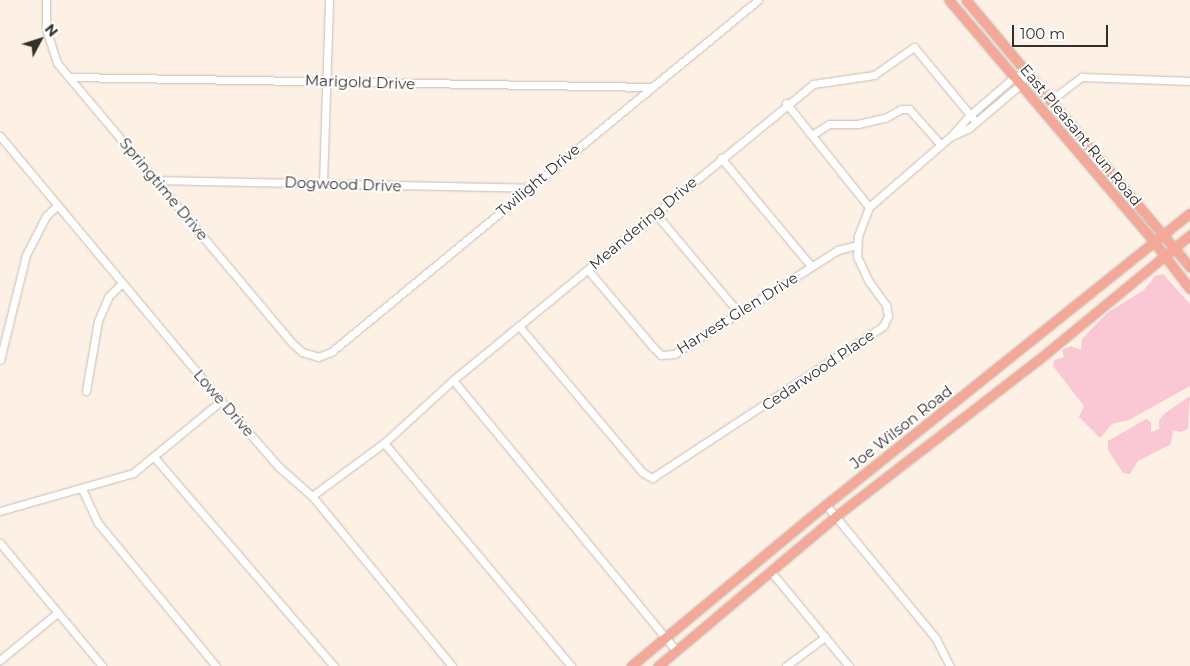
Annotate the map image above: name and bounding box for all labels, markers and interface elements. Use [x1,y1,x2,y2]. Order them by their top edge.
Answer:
north arrow [15,15,65,65]
scale bar [1015,15,1111,47]
text: N [41,20,62,40]
text: 100 m [1020,24,1065,43]
street label: East Pleasant Run Road [1017,61,1145,209]
street label: Marigold Drive [305,71,415,93]
street label: Springtime Drive [116,134,212,244]
street label: Twilight Drive [493,140,583,220]
street label: Dogwood Drive [284,173,402,195]
street label: Meandering Drive [586,173,700,273]
street label: Harvest Glen Drive [673,268,801,358]
street label: Cedarwood Place [758,326,878,414]
street label: Lowe Drive [190,366,258,440]
street label: Joe Wilson Road [846,382,956,472]

